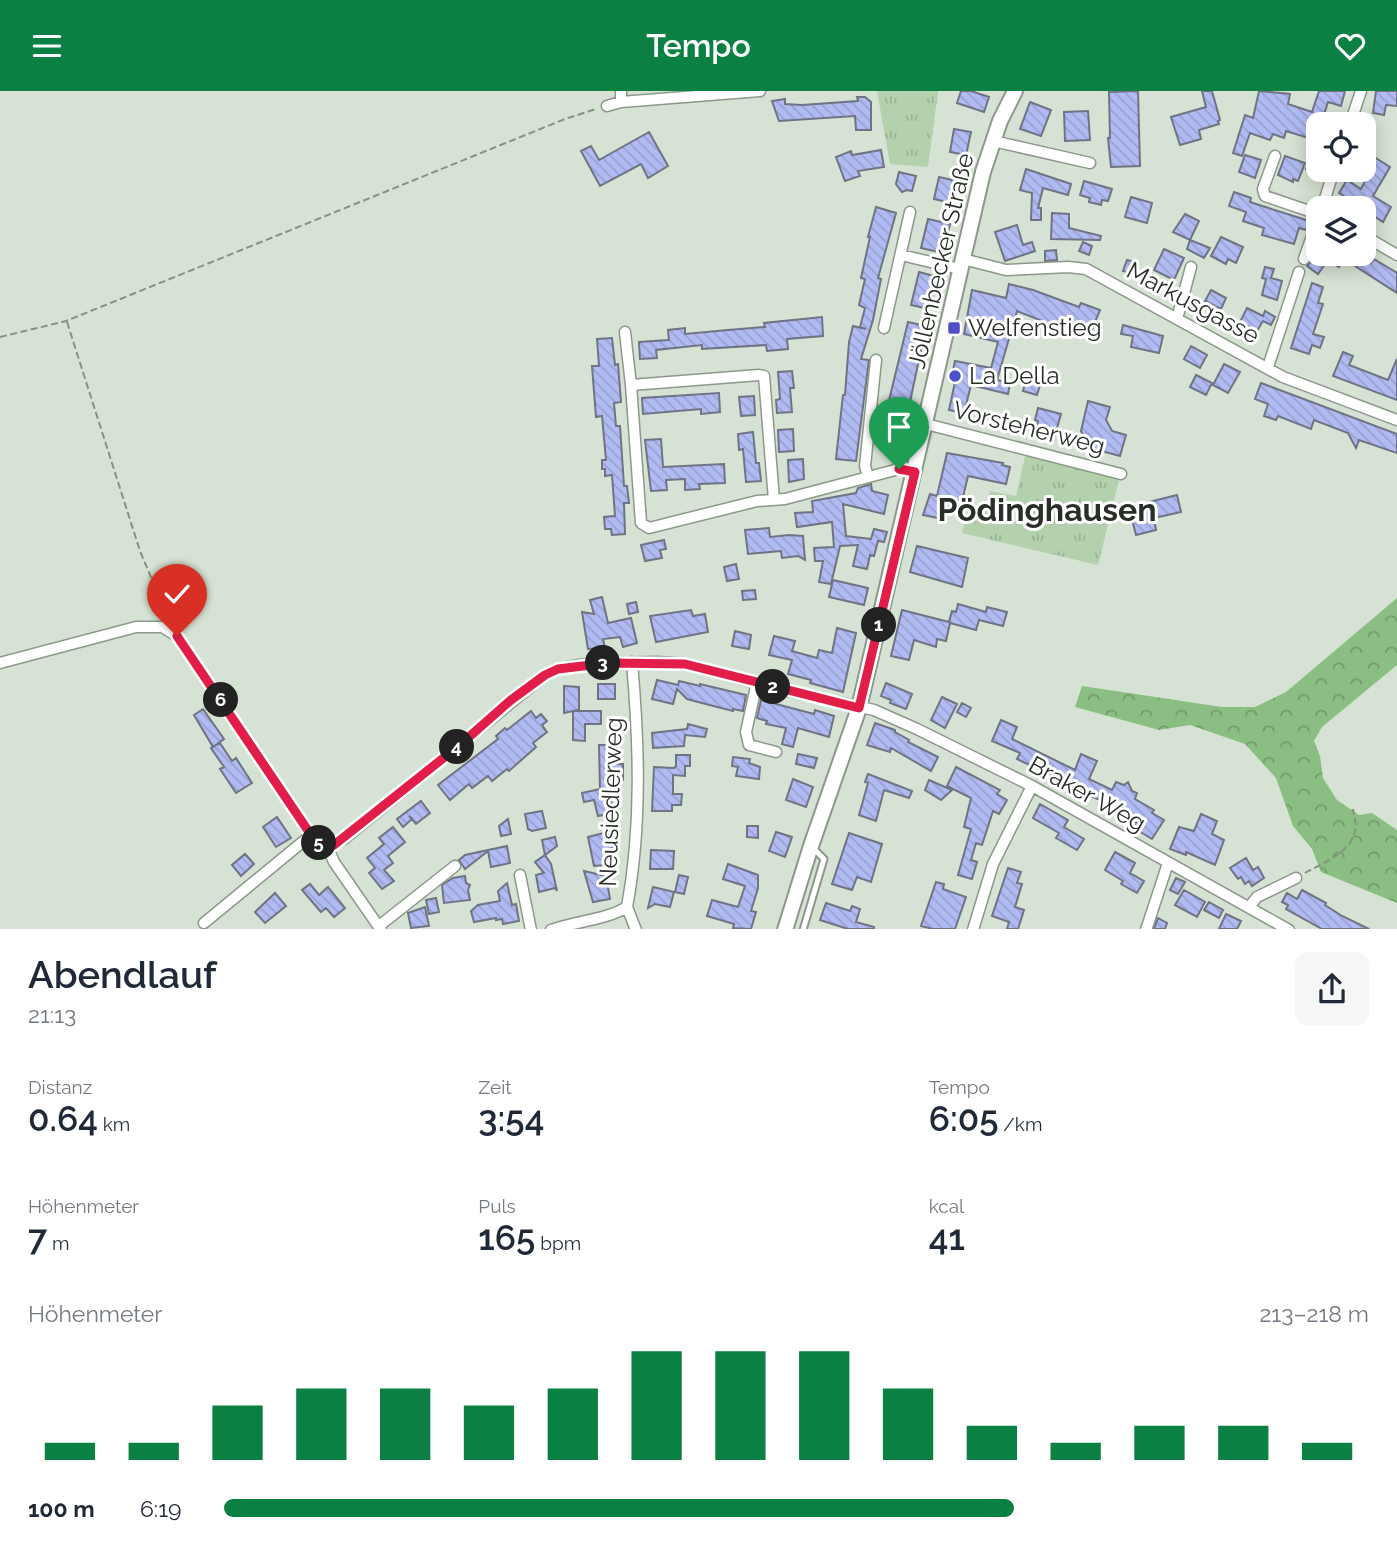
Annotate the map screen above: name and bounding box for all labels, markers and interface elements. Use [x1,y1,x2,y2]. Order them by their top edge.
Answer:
icon: menu [28,27,66,65]
text: Tempo [646,27,751,64]
icon: heart [1331,27,1369,65]
map controls [1306,112,1376,266]
button: locate [1306,112,1376,182]
street label: Jöllenbecker Straße [902,150,979,371]
button: layers [1306,196,1376,266]
street label: Markusgasse [1122,255,1265,350]
place label: Welfenstieg [968,313,1102,342]
marker: Welfenstieg [946,320,962,336]
place label: La Della [969,361,1060,390]
marker: La Della [947,368,963,384]
street label: Vorsteherweg [950,395,1108,460]
pin [869,397,929,469]
icon: arrive [880,408,918,446]
district label: Pödinghausen [937,491,1157,528]
pin [147,564,207,636]
icon: check [158,575,196,613]
pin: 1 [862,607,896,643]
text: 1 [874,613,883,635]
pin: 3 [586,645,620,681]
text: 3 [597,651,608,673]
pin: 2 [756,669,790,705]
text: 2 [767,675,778,697]
pin: 6 [204,683,238,717]
text: 6 [215,688,226,710]
street label: Neusiedlerweg [593,717,628,887]
pin: 4 [440,729,475,765]
text: 4 [451,735,462,757]
street label: Braker Weg [1024,750,1151,838]
pin: 5 [302,825,336,861]
text: 5 [313,831,324,853]
text: Abendlauf [28,952,217,997]
button: share [1295,952,1369,1026]
text: 21:13 [28,1001,76,1028]
text: Distanz [28,1076,92,1098]
text: Zeit [478,1076,512,1098]
text: Tempo [929,1076,990,1098]
text: 0.64 [28,1098,98,1139]
text: 3:54 [478,1098,544,1139]
text: 6:05 [929,1098,998,1139]
text: km [98,1113,130,1135]
text: /km [998,1113,1042,1135]
text: Höhenmeter [28,1195,139,1217]
text: Puls [478,1195,516,1217]
text: kcal [929,1195,964,1217]
text: 7 [28,1217,47,1258]
text: 165 [478,1217,535,1258]
text: 41 [929,1217,965,1258]
text: m [47,1232,70,1254]
text: bpm [535,1232,581,1254]
text: Höhenmeter [28,1300,162,1327]
text: 213–218 m [1259,1300,1369,1327]
text: 100 m [28,1495,95,1522]
text: 6:19 [140,1495,182,1522]

